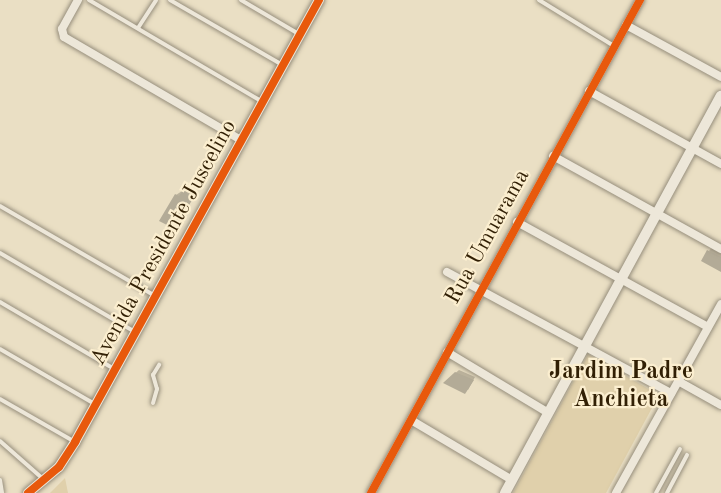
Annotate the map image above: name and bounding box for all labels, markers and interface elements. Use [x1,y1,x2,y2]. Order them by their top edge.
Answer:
street label: Avenida Presidente Juscelino [85,115,243,371]
street label: Rua Umuarama [440,165,536,309]
district label: Jardim Padre Anchieta [549,359,693,415]

